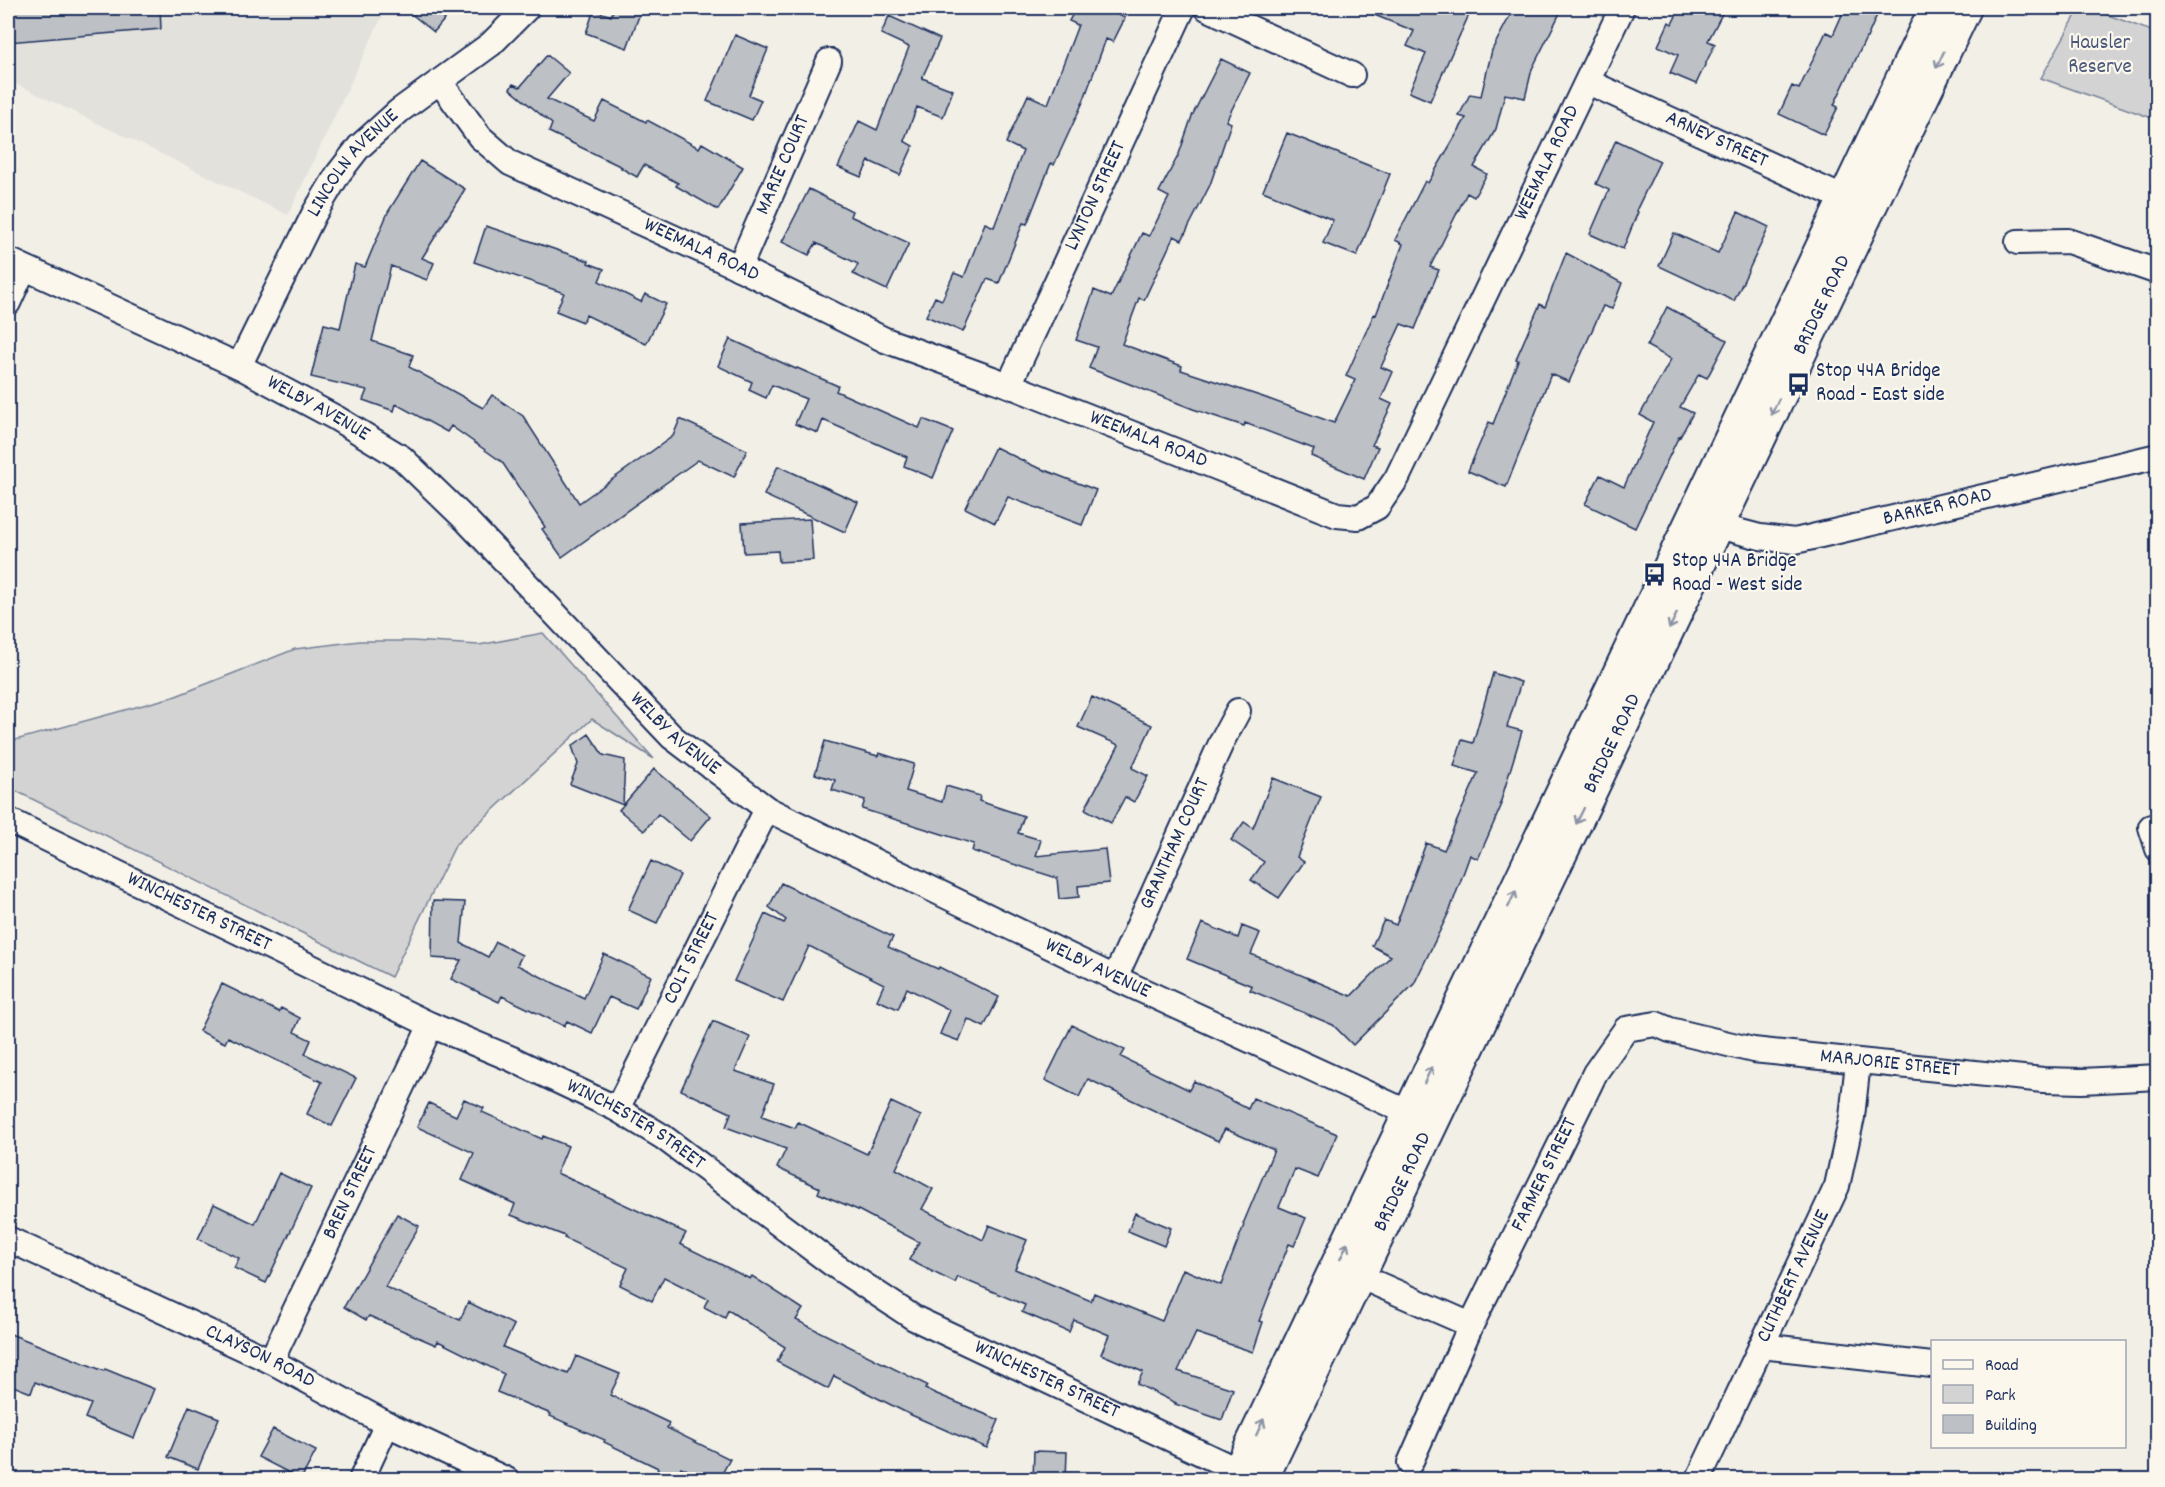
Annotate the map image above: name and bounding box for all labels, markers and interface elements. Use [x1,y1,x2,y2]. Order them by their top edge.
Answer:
park label: Hausler Reserve [2068,29,2132,83]
one-way arrow [1933,51,1945,69]
street label: WEEMALA ROAD [1507,100,1588,226]
street label: LINCOLN AVENUE [300,102,407,223]
street label: ARNEY STREET [1660,104,1773,177]
street label: MARIE COURT [749,110,819,220]
street label: LYNTON STREET [1058,136,1135,256]
street label: WEEMALA ROAD [638,211,764,291]
street label: BRIDGE ROAD [1786,250,1859,360]
place label: Stop 44A Bridge Road - East side [1816,357,1945,411]
street label: WELBY AVENUE [261,368,376,450]
bus stop icon: Stop 44A Bridge Road - East side [1785,371,1811,397]
one-way arrow [1768,397,1780,415]
street label: WEEMALA ROAD [1085,403,1212,477]
street label: BARKER ROAD [1880,480,1995,535]
place label: Stop 44A Bridge Road - West side [1672,547,1803,601]
bus stop icon: Stop 44A Bridge Road - West side [1641,561,1667,587]
one-way arrow [1666,611,1678,629]
street label: WELBY AVENUE [622,686,727,784]
street label: BRIDGE ROAD [1576,689,1650,799]
street label: GRANTHAM COURT [1133,773,1219,915]
one-way arrow [1573,806,1585,824]
street label: WINCHESTER STREET [121,865,277,961]
one-way arrow [1506,890,1518,908]
street label: COLT STREET [656,907,728,1010]
street label: WELBY AVENUE [1039,931,1155,1007]
street label: MARJORIE STREET [1818,1042,1962,1086]
one-way arrow [1422,1066,1434,1084]
street label: WINCHESTER STREET [561,1072,711,1179]
street label: FARMER STREET [1504,1113,1586,1237]
street label: BRIDGE ROAD [1367,1127,1440,1237]
street label: BREN STREET [316,1141,386,1245]
street label: CUTHBERT AVENUE [1750,1205,1839,1348]
one-way arrow [1338,1242,1350,1260]
street label: CLAYSON ROAD [200,1317,320,1397]
street label: WINCHESTER STREET [969,1333,1125,1428]
legend [1931,1340,2126,1448]
text: Road [1985,1354,2019,1379]
text: Park [1985,1384,2016,1409]
text: Building [1985,1414,2037,1439]
one-way arrow [1254,1418,1266,1436]

